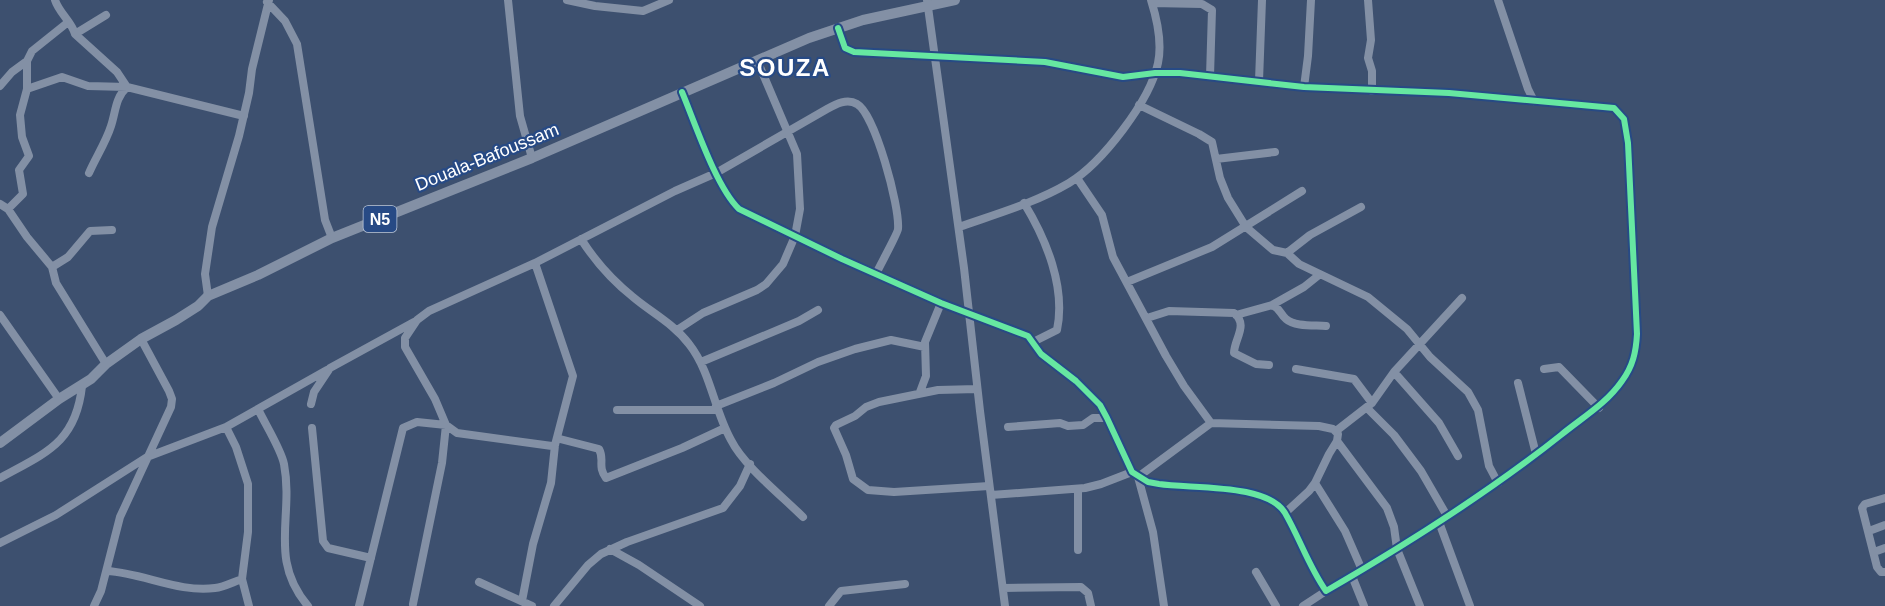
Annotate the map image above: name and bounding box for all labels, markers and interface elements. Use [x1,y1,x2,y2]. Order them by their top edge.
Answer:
district label: SOUZA [739,54,831,81]
street label: Douala-Bafoussam [412,119,562,195]
road number: N5 [364,206,397,232]

